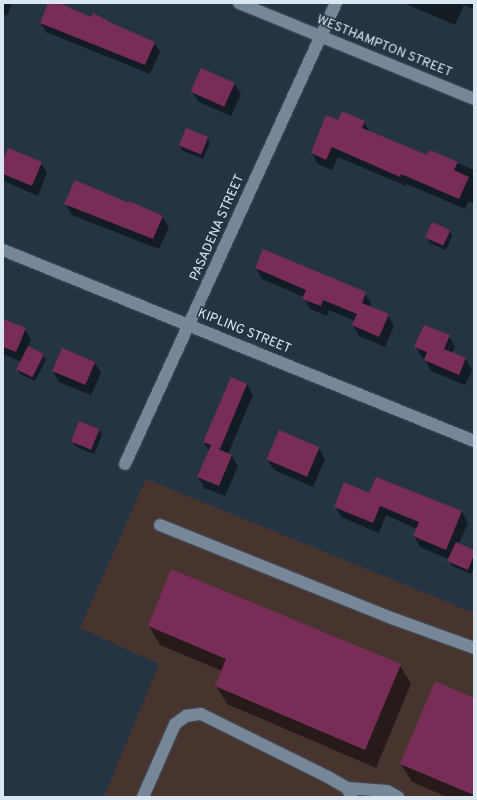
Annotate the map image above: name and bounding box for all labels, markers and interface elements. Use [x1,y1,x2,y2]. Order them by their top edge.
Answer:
street label: WESTHAMPTON STREET [314,13,454,81]
street label: PASADENA STREET [187,172,249,284]
street label: KIPLING STREET [195,306,293,358]

